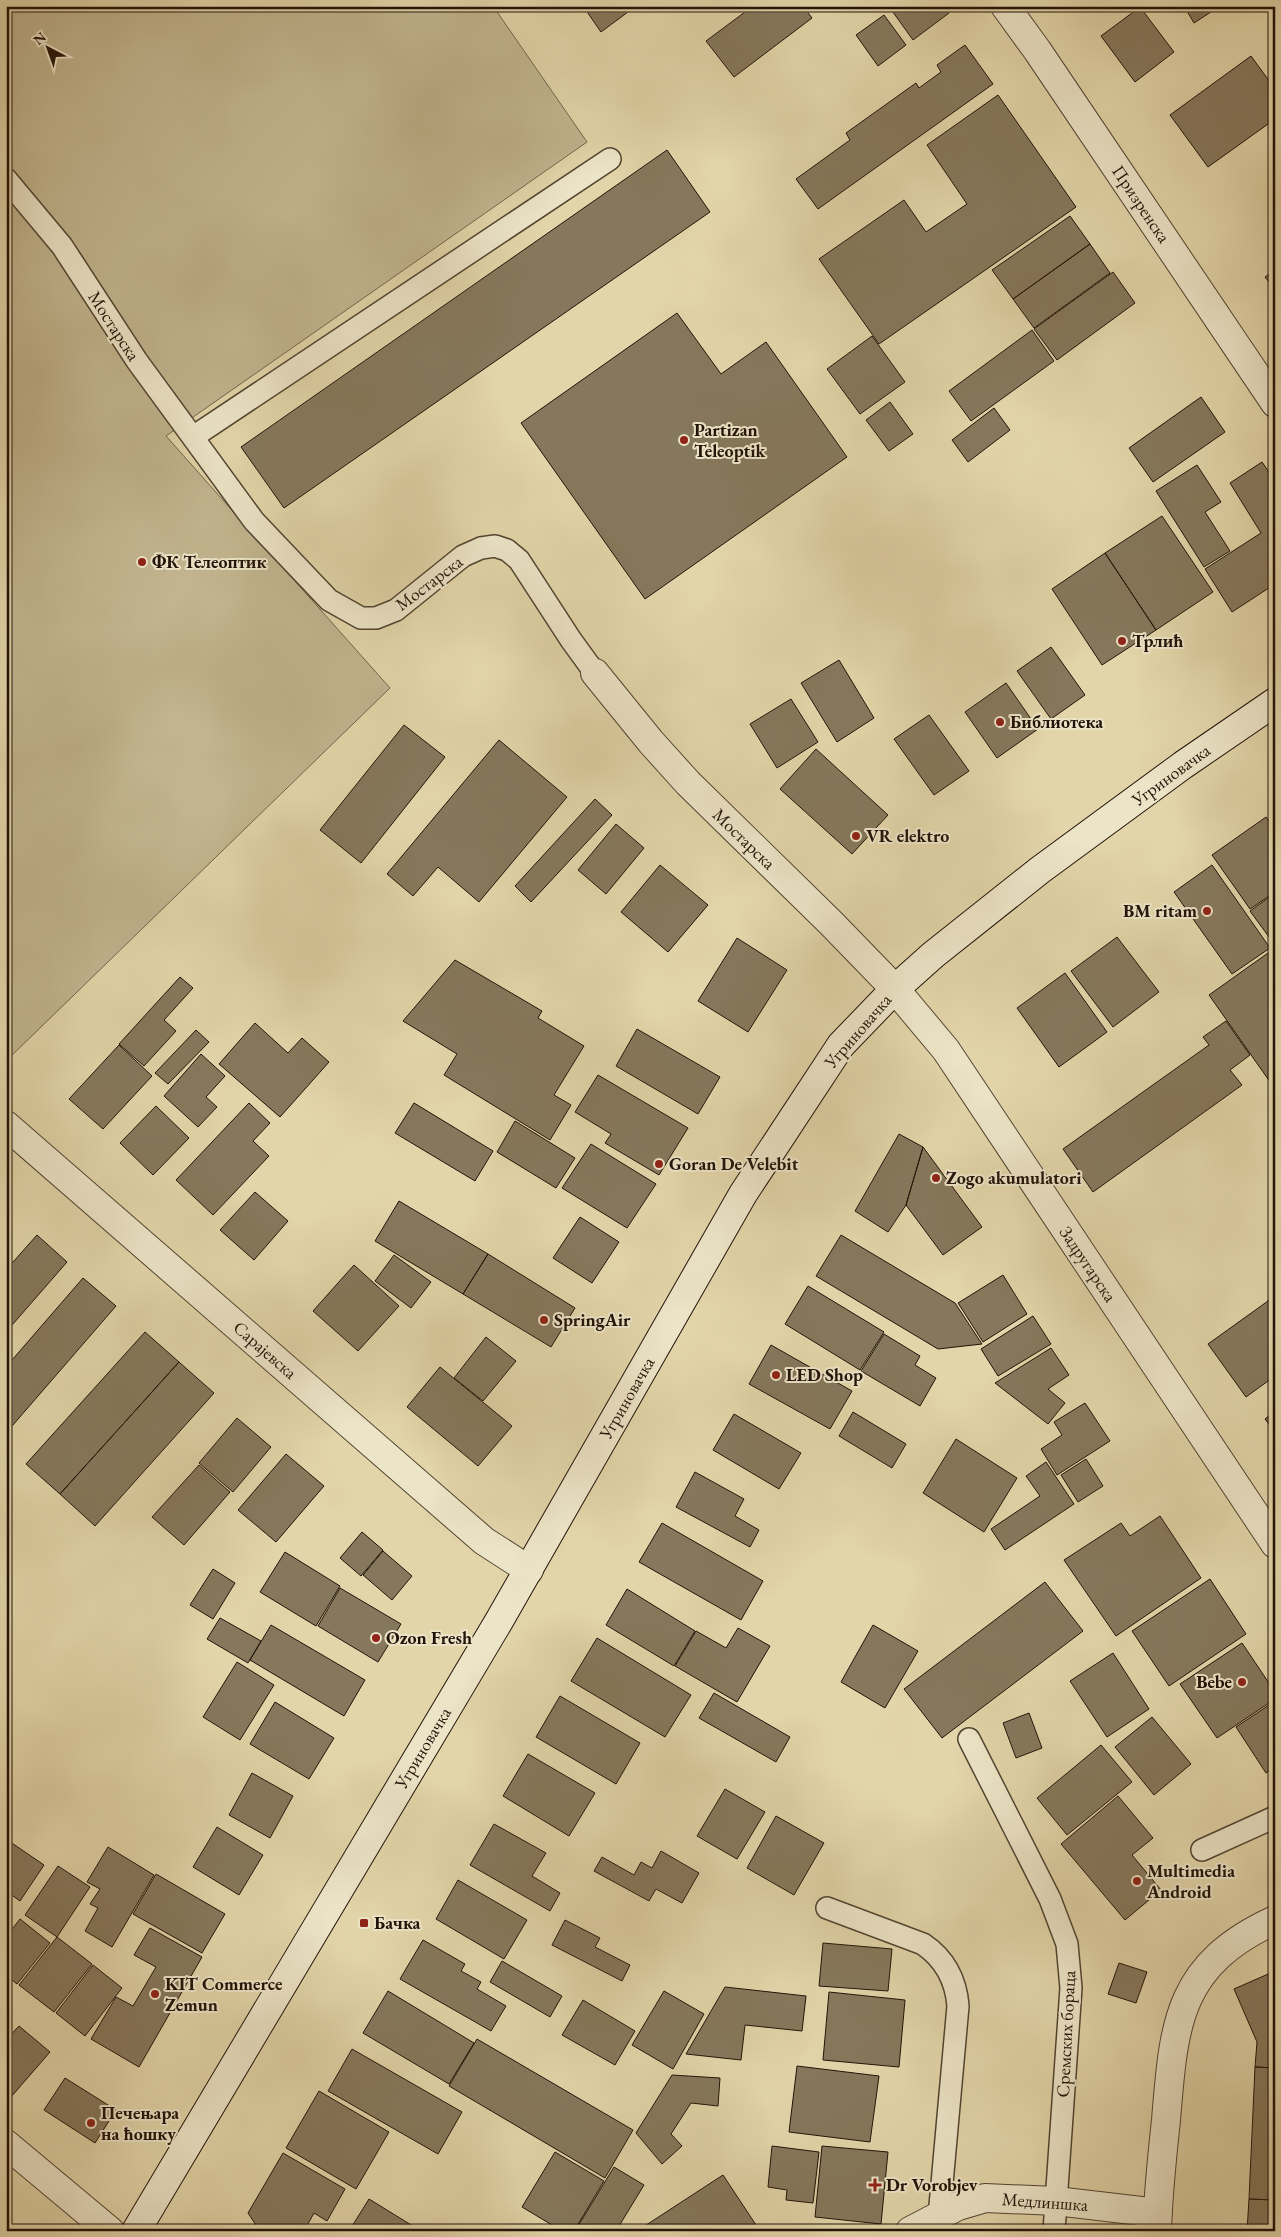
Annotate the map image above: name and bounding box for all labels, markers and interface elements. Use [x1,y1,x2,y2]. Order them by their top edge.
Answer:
north arrow [22,22,72,72]
text: N [29,27,50,49]
street label: Призренска [1107,160,1176,248]
street label: Мостарска [83,287,146,366]
place label: Partizan Teleoptik [694,418,766,462]
marker: Partizan Teleoptik [678,434,690,446]
street label: Мостарска [390,549,468,615]
place label: ФК Телеоптик [152,550,266,573]
marker: ФК Телеоптик [136,556,148,568]
place label: Трлић [1132,629,1183,652]
marker: Трлић [1116,635,1128,647]
place label: Библиотека [1010,710,1103,733]
marker: Библиотека [994,716,1006,728]
street label: Угриновачка [1126,738,1215,811]
street label: Мостарска [708,803,781,875]
place label: VR elektro [866,824,949,847]
marker: VR elektro [850,830,862,842]
place label: BM ritam [1123,899,1197,922]
marker: BM ritam [1201,905,1213,917]
street label: Угриновачка [818,988,897,1073]
place label: Goran De Velebit [669,1152,799,1175]
marker: Goran De Velebit [653,1158,665,1170]
place label: Zogo akumulatori [946,1166,1082,1189]
marker: Zogo akumulatori [930,1172,942,1184]
street label: Задругарска [1055,1221,1123,1307]
place label: SpringAir [554,1308,631,1331]
marker: SpringAir [538,1314,550,1326]
street label: Сарајевска [229,1316,303,1384]
street label: Угриновачка [593,1352,660,1444]
place label: LED Shop [786,1363,863,1386]
marker: LED Shop [770,1369,782,1381]
place label: Ozon Fresh [386,1626,472,1649]
marker: Ozon Fresh [370,1632,382,1644]
place label: Bebe [1196,1670,1232,1693]
marker: Bebe [1236,1676,1248,1688]
street label: Угриновачка [389,1702,456,1794]
place label: Multimedia Android [1146,1859,1235,1903]
marker: Multimedia Android [1131,1875,1143,1887]
place label: Бачка [374,1911,421,1934]
marker: Бачка [358,1917,370,1929]
street label: Сремских бораца [1051,1969,1080,2098]
place label: KIT Commerce Zemun [165,1972,283,2016]
marker: KIT Commerce Zemun [149,1988,161,2000]
place label: Печењара на ћошку [101,2101,179,2145]
marker: Печењара на ћошку [85,2117,97,2129]
place label: Dr Vorobjev [886,2173,978,2196]
marker: Dr Vorobjev [868,2178,882,2192]
street label: Медлиншка [1001,2187,1090,2216]

